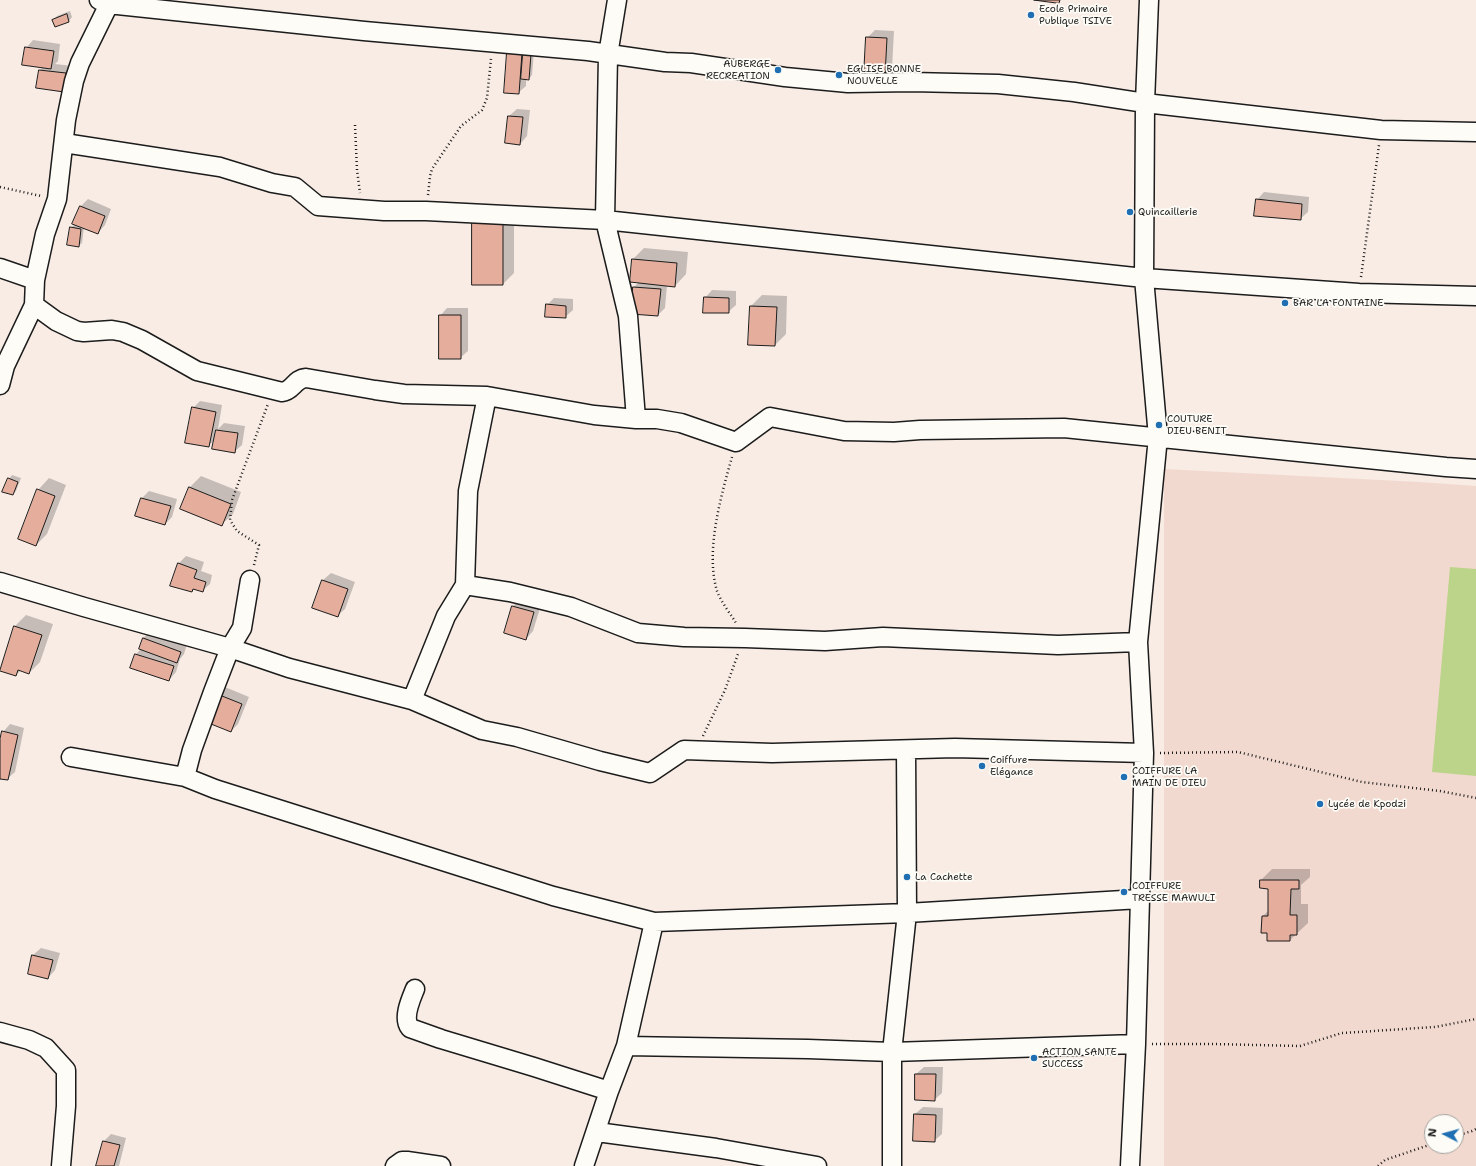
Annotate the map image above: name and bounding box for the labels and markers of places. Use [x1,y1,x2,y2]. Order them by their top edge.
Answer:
place label: Ecole Primaire Publique TSIVE [1039,3,1112,26]
marker: Ecole Primaire Publique TSIVE [1026,10,1036,20]
place label: AUBERGE RECREATION [706,58,770,82]
place label: EGLISE BONNE NOUVELLE [847,63,921,86]
marker: AUBERGE RECREATION [773,65,783,75]
marker: EGLISE BONNE NOUVELLE [834,70,844,80]
place label: Quincaillerie [1138,206,1198,218]
marker: Quincaillerie [1125,207,1135,217]
place label: BAR LA FONTAINE [1293,297,1384,309]
marker: BAR LA FONTAINE [1280,298,1290,308]
place label: COUTURE DIEU BENIT [1167,413,1227,436]
marker: COUTURE DIEU BENIT [1154,420,1164,430]
place label: Coiffure Elégance [990,754,1033,778]
marker: Coiffure Elégance [977,761,987,771]
place label: COIFFURE LA MAIN DE DIEU [1132,765,1206,788]
marker: COIFFURE LA MAIN DE DIEU [1119,772,1129,782]
place label: Lycée de Kpodzi [1328,798,1406,810]
marker: Lycée de Kpodzi [1315,799,1325,809]
place label: La Cachette [915,871,973,883]
marker: La Cachette [902,872,912,882]
place label: COIFFURE TRESSE MAWULI [1132,880,1215,904]
marker: COIFFURE TRESSE MAWULI [1119,887,1129,897]
place label: ACTION SANTE SUCCESS [1042,1046,1117,1070]
marker: ACTION SANTE SUCCESS [1029,1053,1039,1063]

